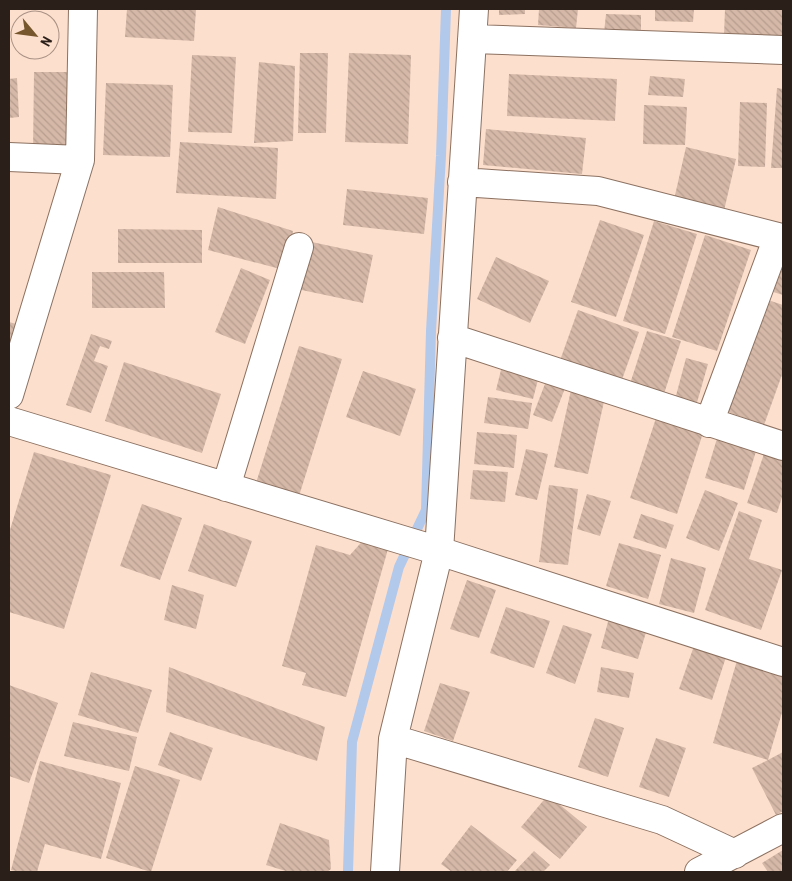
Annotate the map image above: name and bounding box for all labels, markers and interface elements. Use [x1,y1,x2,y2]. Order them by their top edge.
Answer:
north arrow [10,10,60,60]
text: N [37,34,55,49]

